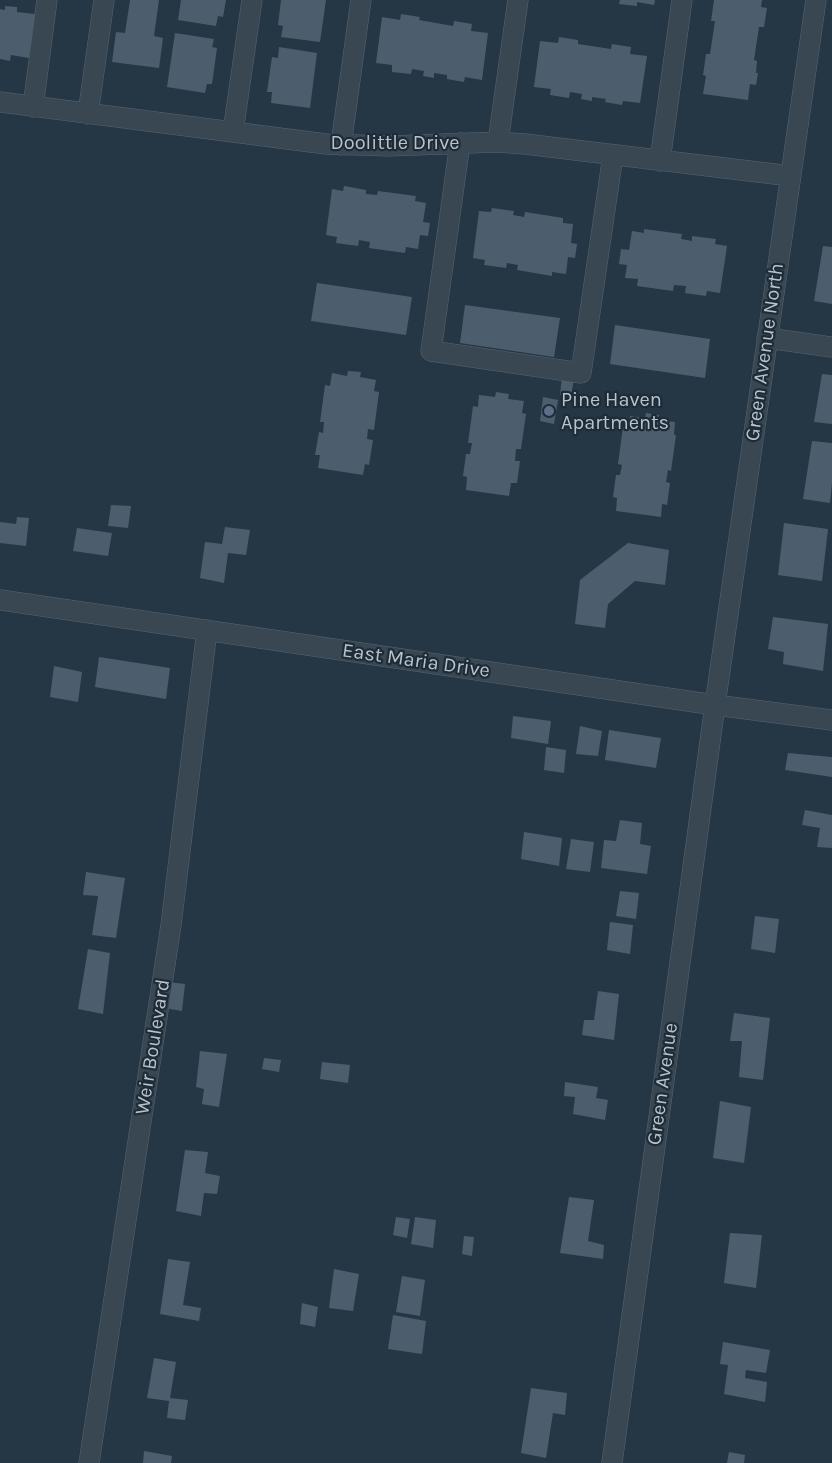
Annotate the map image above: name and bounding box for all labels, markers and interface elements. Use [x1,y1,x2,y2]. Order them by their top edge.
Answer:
street label: Doolittle Drive [331,131,459,155]
street label: Green Avenue North [741,261,789,443]
place label: Pine Haven Apartments [561,388,669,435]
marker: Pine Haven Apartments [542,404,556,418]
street label: East Maria Drive [341,639,491,683]
street label: Weir Boulevard [130,978,176,1116]
street label: Green Avenue [643,1021,683,1147]

